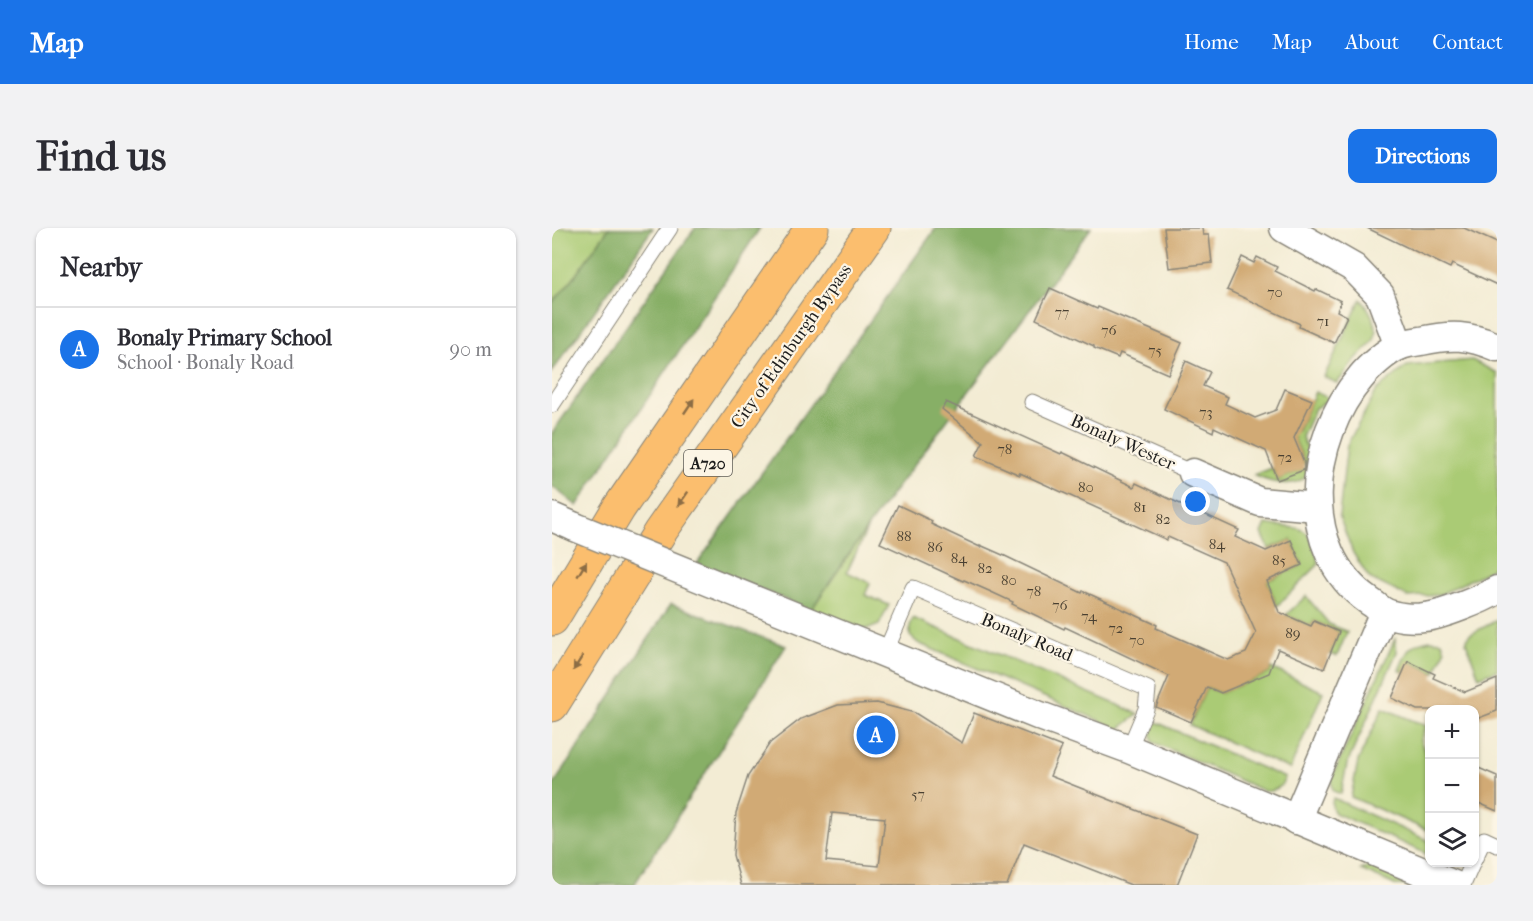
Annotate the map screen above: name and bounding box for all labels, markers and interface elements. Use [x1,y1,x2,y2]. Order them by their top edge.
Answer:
text: Map [30,26,84,59]
text: Home [1184,30,1239,54]
text: Map [1272,30,1312,54]
text: About [1345,30,1399,54]
text: Contact [1432,30,1503,54]
button: Directions [1348,129,1497,183]
text: Find us [36,132,166,181]
text: Nearby [60,252,142,283]
street label: City of Edinburgh Bypass [727,260,856,432]
house number: 70 [1267,283,1283,301]
house number: 77 [1055,303,1069,321]
house number: 71 [1317,312,1329,330]
house number: 76 [1101,321,1118,339]
text: Bonaly Primary School [117,325,332,351]
text: A [73,338,86,361]
text: 90 m [450,338,492,361]
house number: 75 [1148,341,1162,359]
text: School · Bonaly Road [117,351,294,374]
one-way arrow [683,398,695,414]
house number: 73 [1199,403,1213,421]
street label: Bonaly Wester [1067,410,1179,475]
house number: 78 [998,440,1012,458]
house number: 72 [1278,448,1293,466]
road number: A720 [684,450,732,476]
house number: 80 [1078,478,1094,496]
your location [1181,487,1210,516]
one-way arrow [677,491,689,507]
house number: 81 [1134,498,1146,516]
house number: 82 [1155,510,1171,528]
house number: 88 [896,527,912,545]
house number: 84 [1209,535,1226,553]
house number: 86 [927,538,944,556]
house number: 84 [951,549,968,567]
house number: 85 [1272,551,1286,569]
house number: 82 [977,559,993,577]
one-way arrow [577,561,588,577]
house number: 80 [1001,571,1017,589]
house number: 78 [1027,582,1041,600]
house number: 76 [1052,596,1069,614]
house number: 74 [1081,607,1098,625]
street label: Bonaly Road [978,609,1076,666]
house number: 72 [1109,619,1124,637]
house number: 89 [1285,624,1301,642]
house number: 70 [1129,631,1145,649]
one-way arrow [573,655,584,671]
map controls [1425,705,1479,867]
button: + [1425,705,1479,759]
pin: A [856,712,896,758]
button: − [1425,759,1479,813]
house number: 57 [911,785,925,803]
button: layers [1425,813,1479,867]

